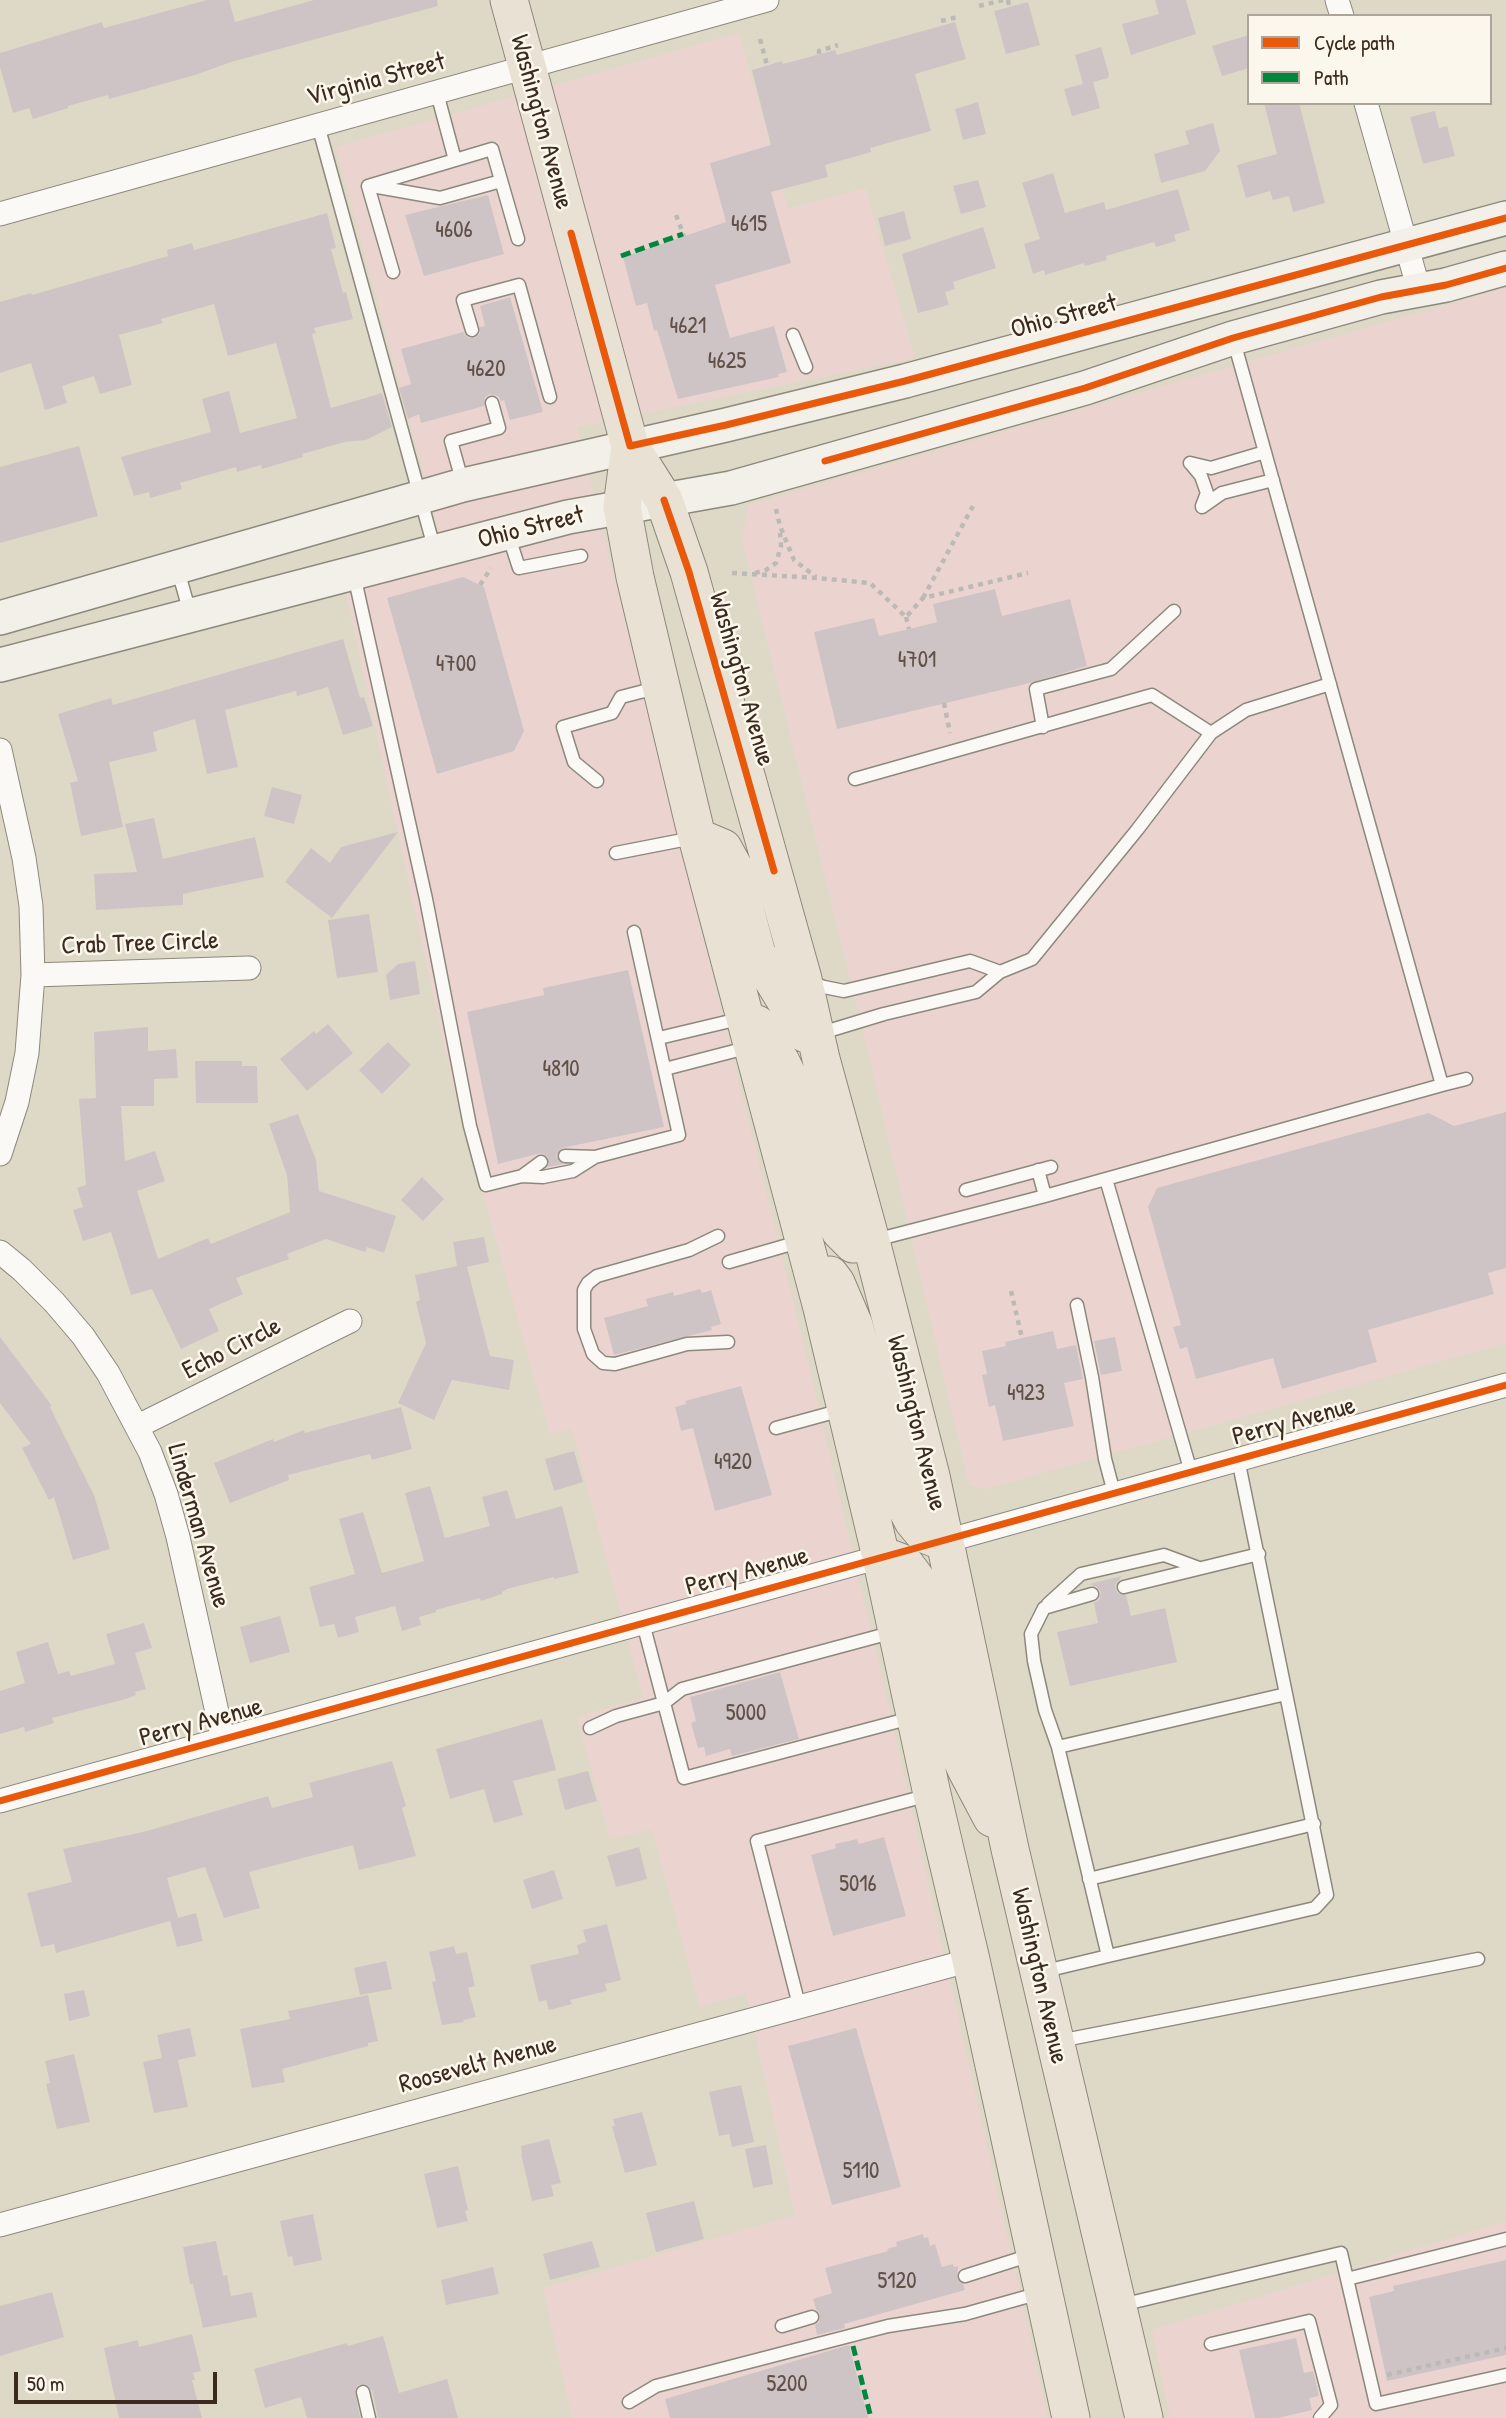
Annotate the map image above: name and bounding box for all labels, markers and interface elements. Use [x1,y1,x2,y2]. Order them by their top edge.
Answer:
legend [1247,14,1492,105]
text: Cycle path [1314,28,1395,57]
street label: Washington Avenue [503,31,579,213]
street label: Virginia Street [303,47,449,113]
text: Path [1314,63,1348,92]
house number: 4615 [731,211,767,239]
house number: 4606 [435,217,473,245]
street label: Ohio Street [1008,288,1120,346]
house number: 4621 [670,313,706,341]
house number: 4625 [708,348,746,376]
house number: 4620 [467,356,505,384]
street label: Ohio Street [475,500,587,556]
street label: Washington Avenue [701,588,781,770]
house number: 4701 [898,647,936,675]
house number: 4700 [436,651,476,679]
street label: Crab Tree Circle [61,926,219,962]
house number: 4810 [542,1056,580,1084]
street label: Echo Circle [178,1311,286,1387]
street label: Washington Avenue [879,1332,953,1514]
house number: 4923 [1007,1380,1045,1408]
street label: Perry Avenue [1229,1391,1359,1453]
street label: Linderman Avenue [160,1440,236,1612]
house number: 4920 [714,1449,752,1477]
street label: Perry Avenue [682,1541,812,1603]
street label: Perry Avenue [136,1692,266,1754]
house number: 5000 [726,1700,766,1728]
house number: 5016 [839,1871,877,1899]
street label: Washington Avenue [1004,1885,1074,2067]
street label: Roosevelt Avenue [396,2029,560,2101]
house number: 5110 [843,2158,879,2186]
house number: 5120 [877,2268,917,2296]
scale bar [18,2358,220,2402]
text: 50 m [27,2369,64,2398]
house number: 5200 [766,2371,808,2399]

